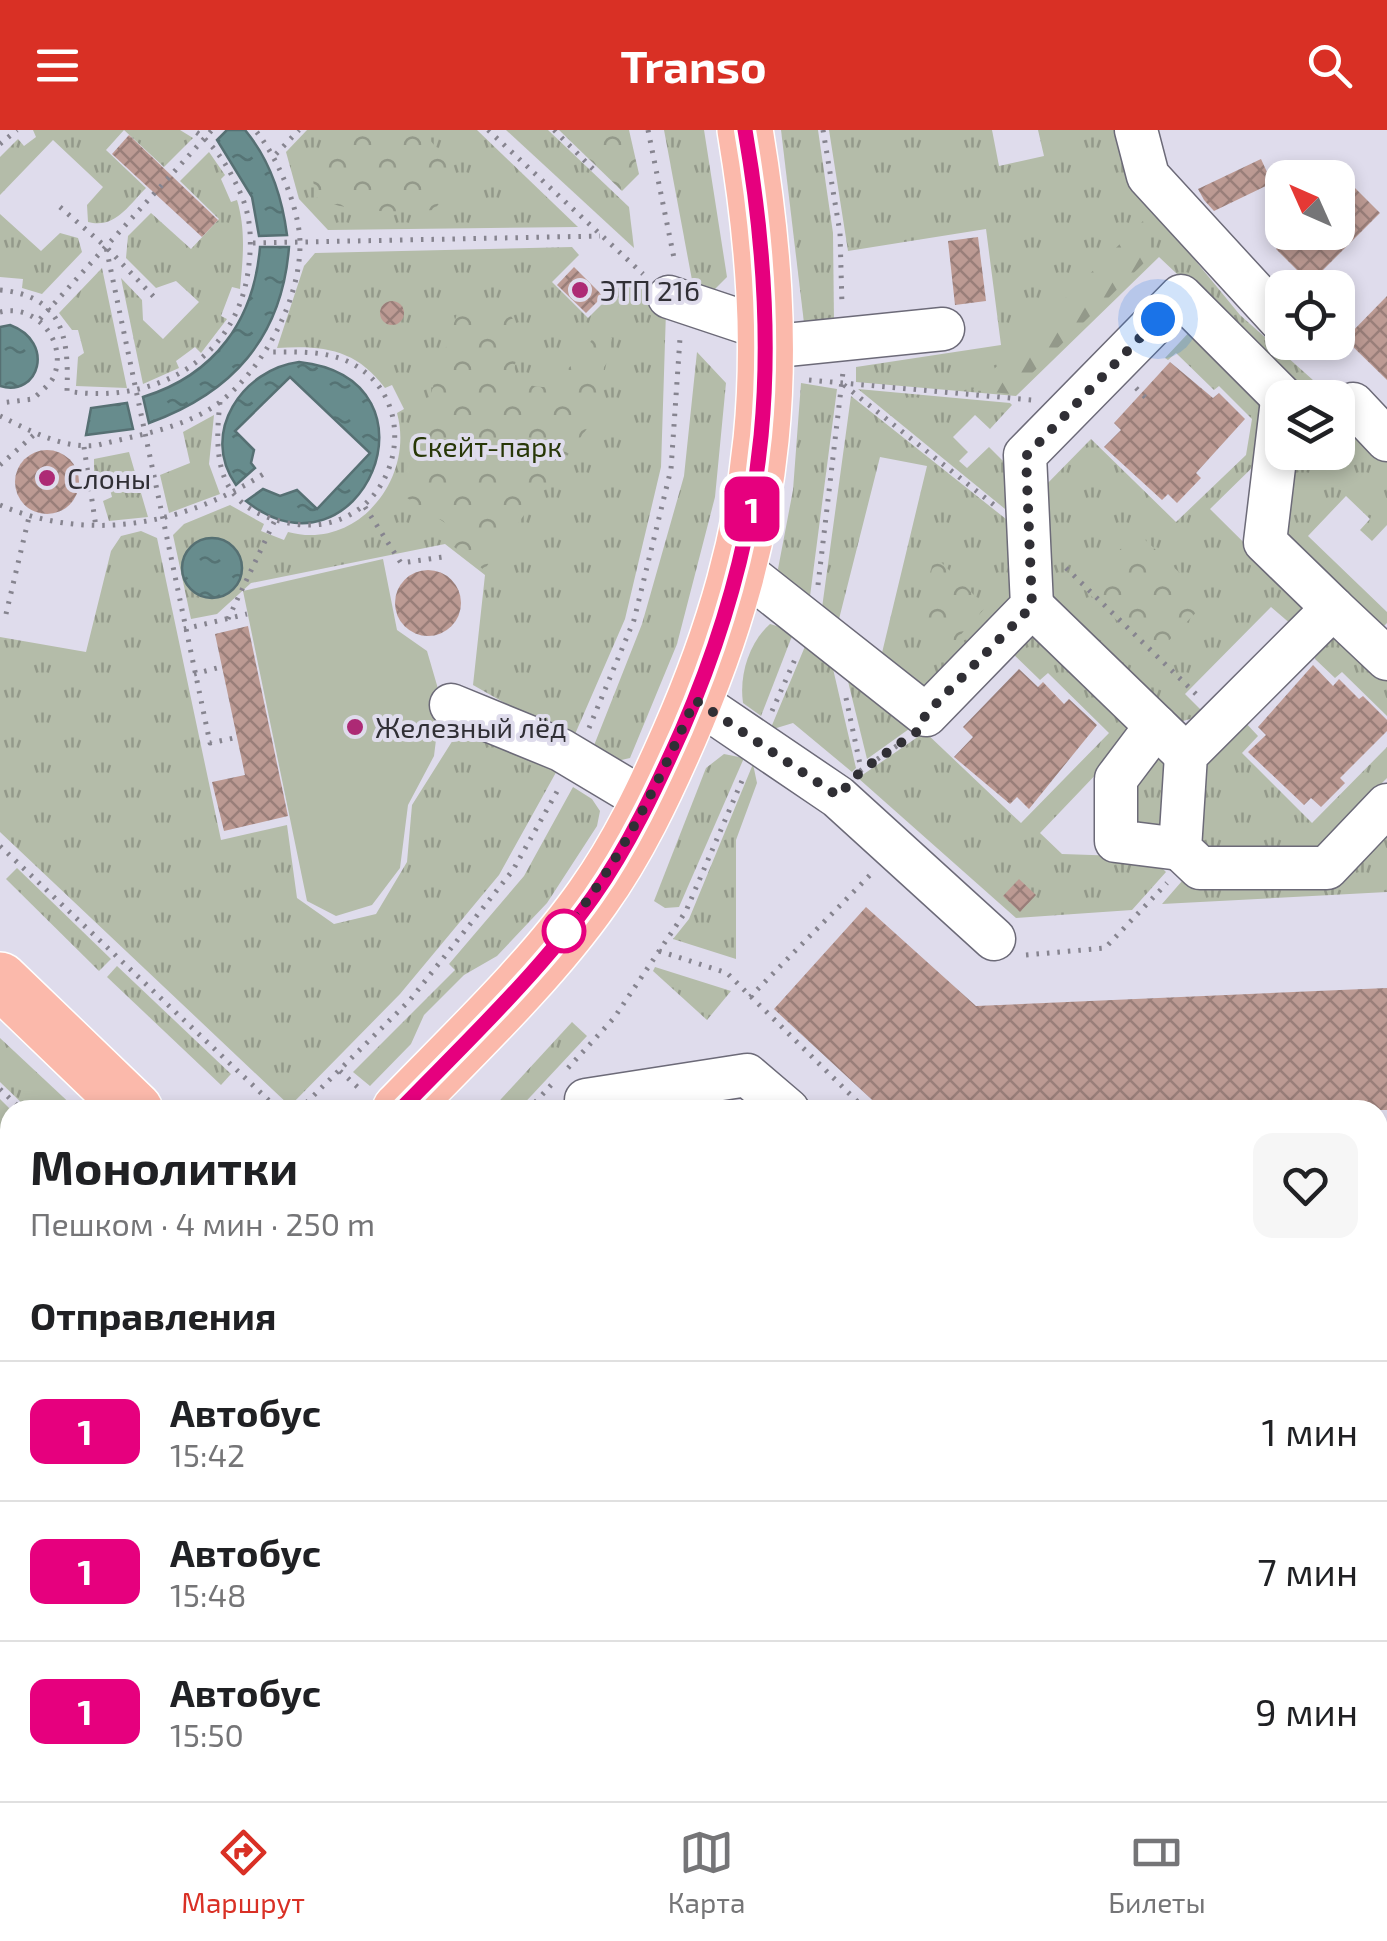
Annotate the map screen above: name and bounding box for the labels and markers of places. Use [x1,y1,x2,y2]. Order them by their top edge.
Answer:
place label: ЭТП 216 [600,273,700,307]
marker: ЭТП 216 [569,279,591,301]
place label: Слоны [67,461,151,495]
marker: Слоны [36,467,58,489]
place label: Железный лёд [375,710,566,744]
marker: Железный лёд [344,716,366,738]
unlabelled marker [543,910,585,952]

